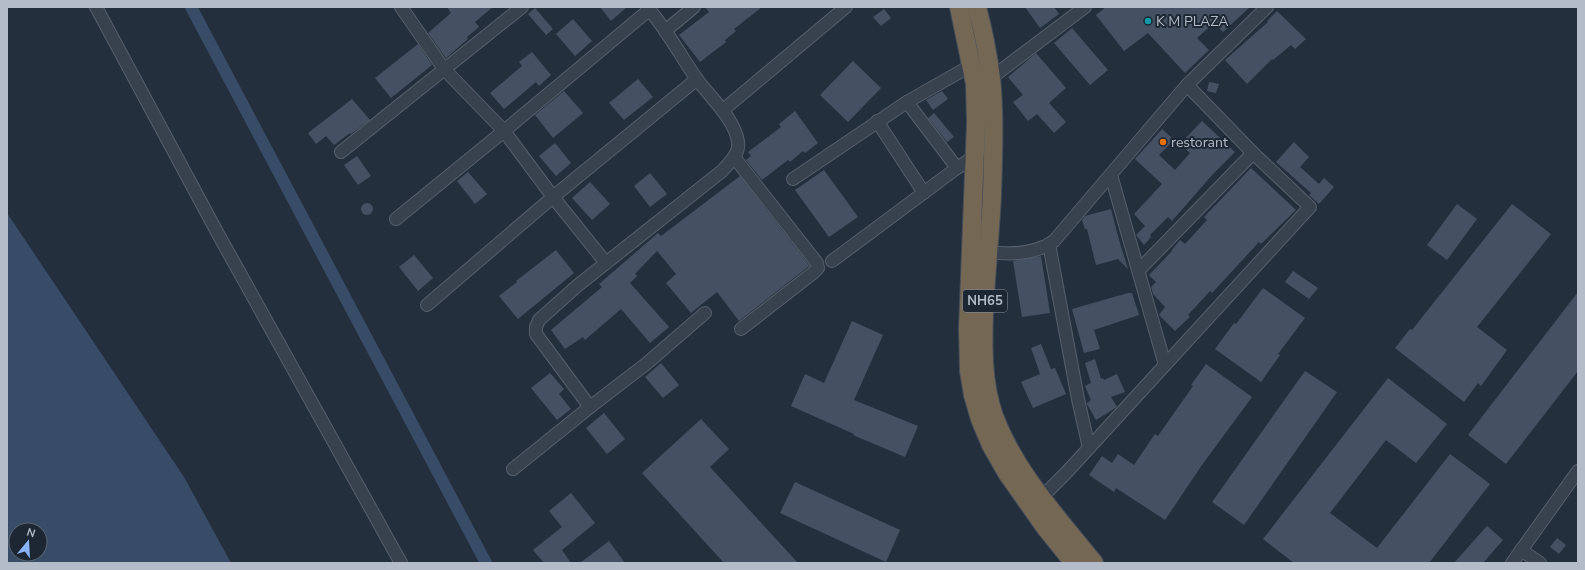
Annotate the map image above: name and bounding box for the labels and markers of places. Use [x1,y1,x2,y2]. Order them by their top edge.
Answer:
place label: K M PLAZA [1156,12,1228,31]
marker: K M PLAZA [1143,16,1153,26]
place label: restorant [1171,133,1228,152]
marker: restorant [1158,137,1168,147]

